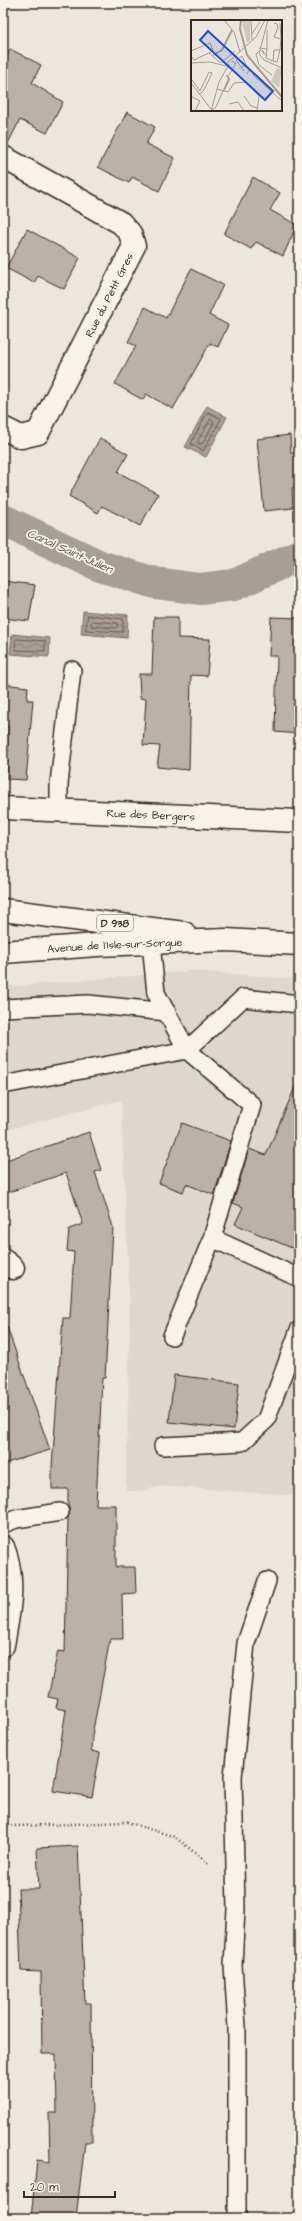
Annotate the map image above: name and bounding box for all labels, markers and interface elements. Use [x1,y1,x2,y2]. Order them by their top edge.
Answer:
inset map [191,20,282,111]
street label: Rue du Petit Gres [82,250,137,340]
water label: Canal Saint-Julien [24,525,116,578]
street label: Rue des Bergers [106,806,196,825]
road number: D 938 [97,915,133,931]
street label: Avenue de l'Isle-sur-Sorgue [47,935,183,957]
scale bar [24,2173,115,2199]
text: 20 m [30,2179,59,2196]

